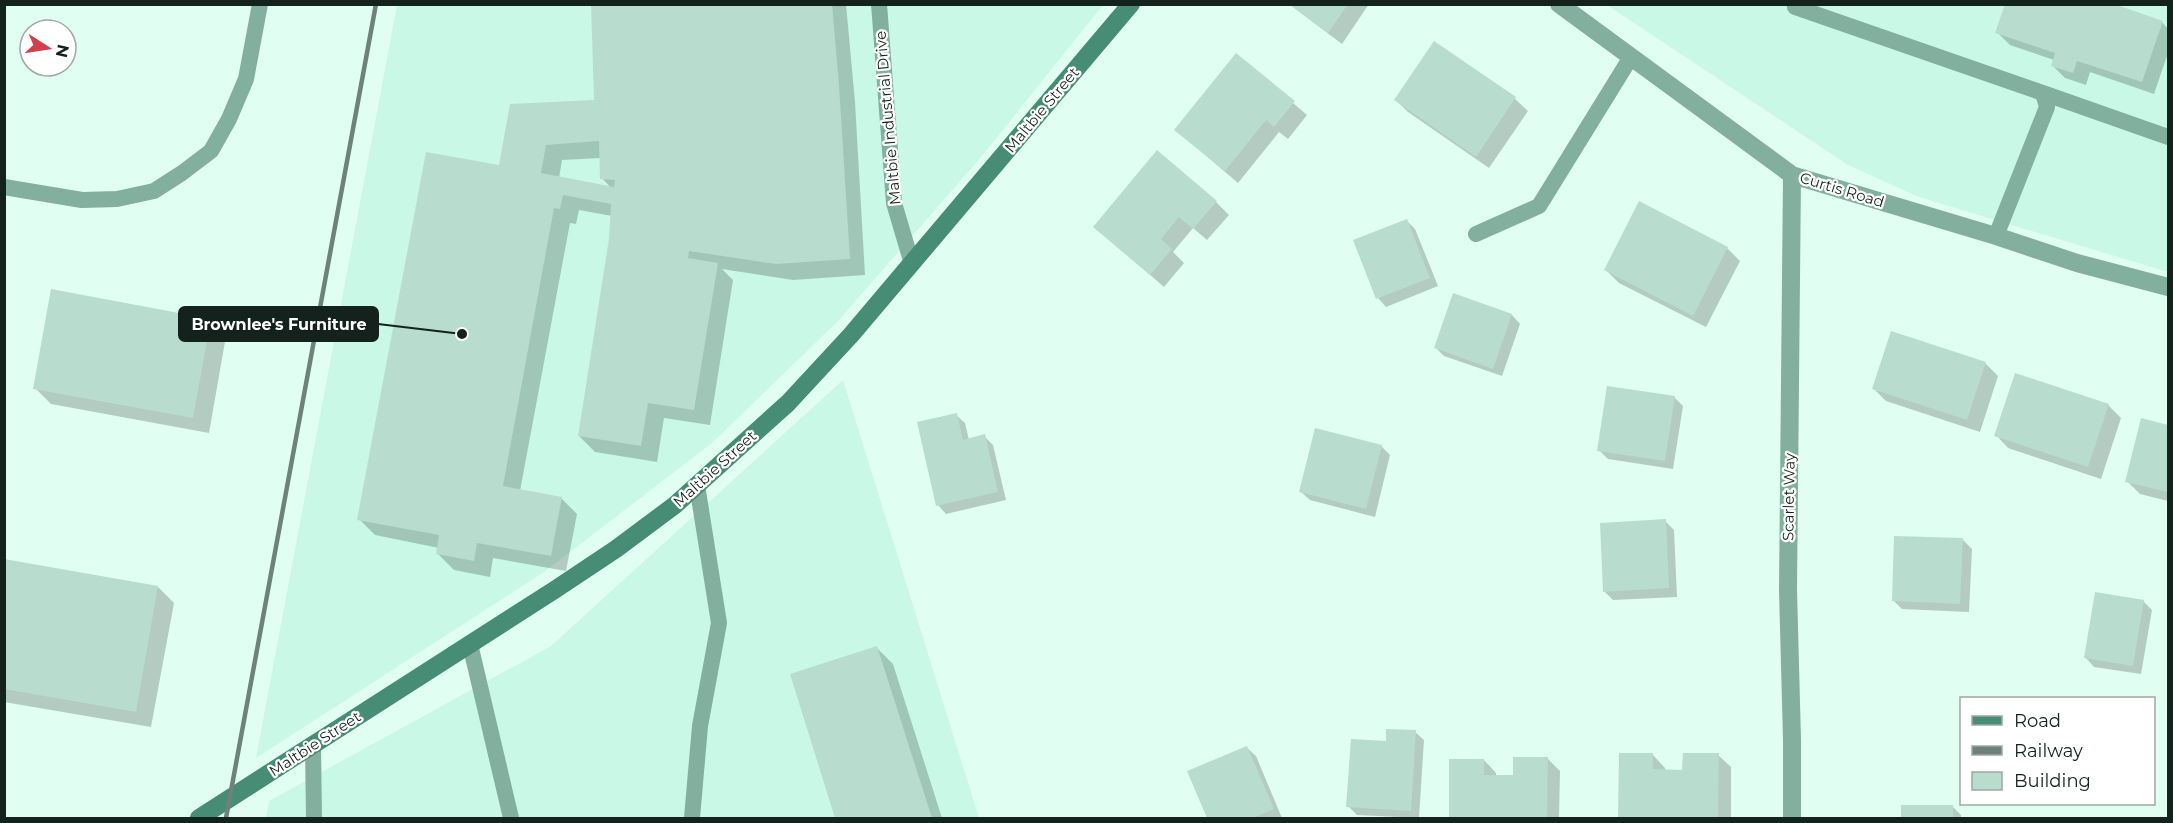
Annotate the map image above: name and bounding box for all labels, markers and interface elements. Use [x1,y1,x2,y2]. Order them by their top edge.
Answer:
north arrow [18,18,78,78]
street label: Maltbie Industrial Drive [870,30,905,206]
text: N [52,43,73,59]
street label: Maltbie Street [1000,63,1083,156]
street label: Curtis Road [1798,168,1887,211]
callout: Brownlee's Furniture [179,307,378,341]
text: Brownlee's Furniture [191,315,367,334]
street label: Maltbie Street [669,426,760,511]
street label: Scarlet Way [1778,452,1799,541]
legend [1960,697,2155,805]
street label: Maltbie Street [265,707,364,780]
text: Road [2014,710,2061,732]
text: Railway [2014,740,2083,762]
text: Building [2014,770,2091,792]

